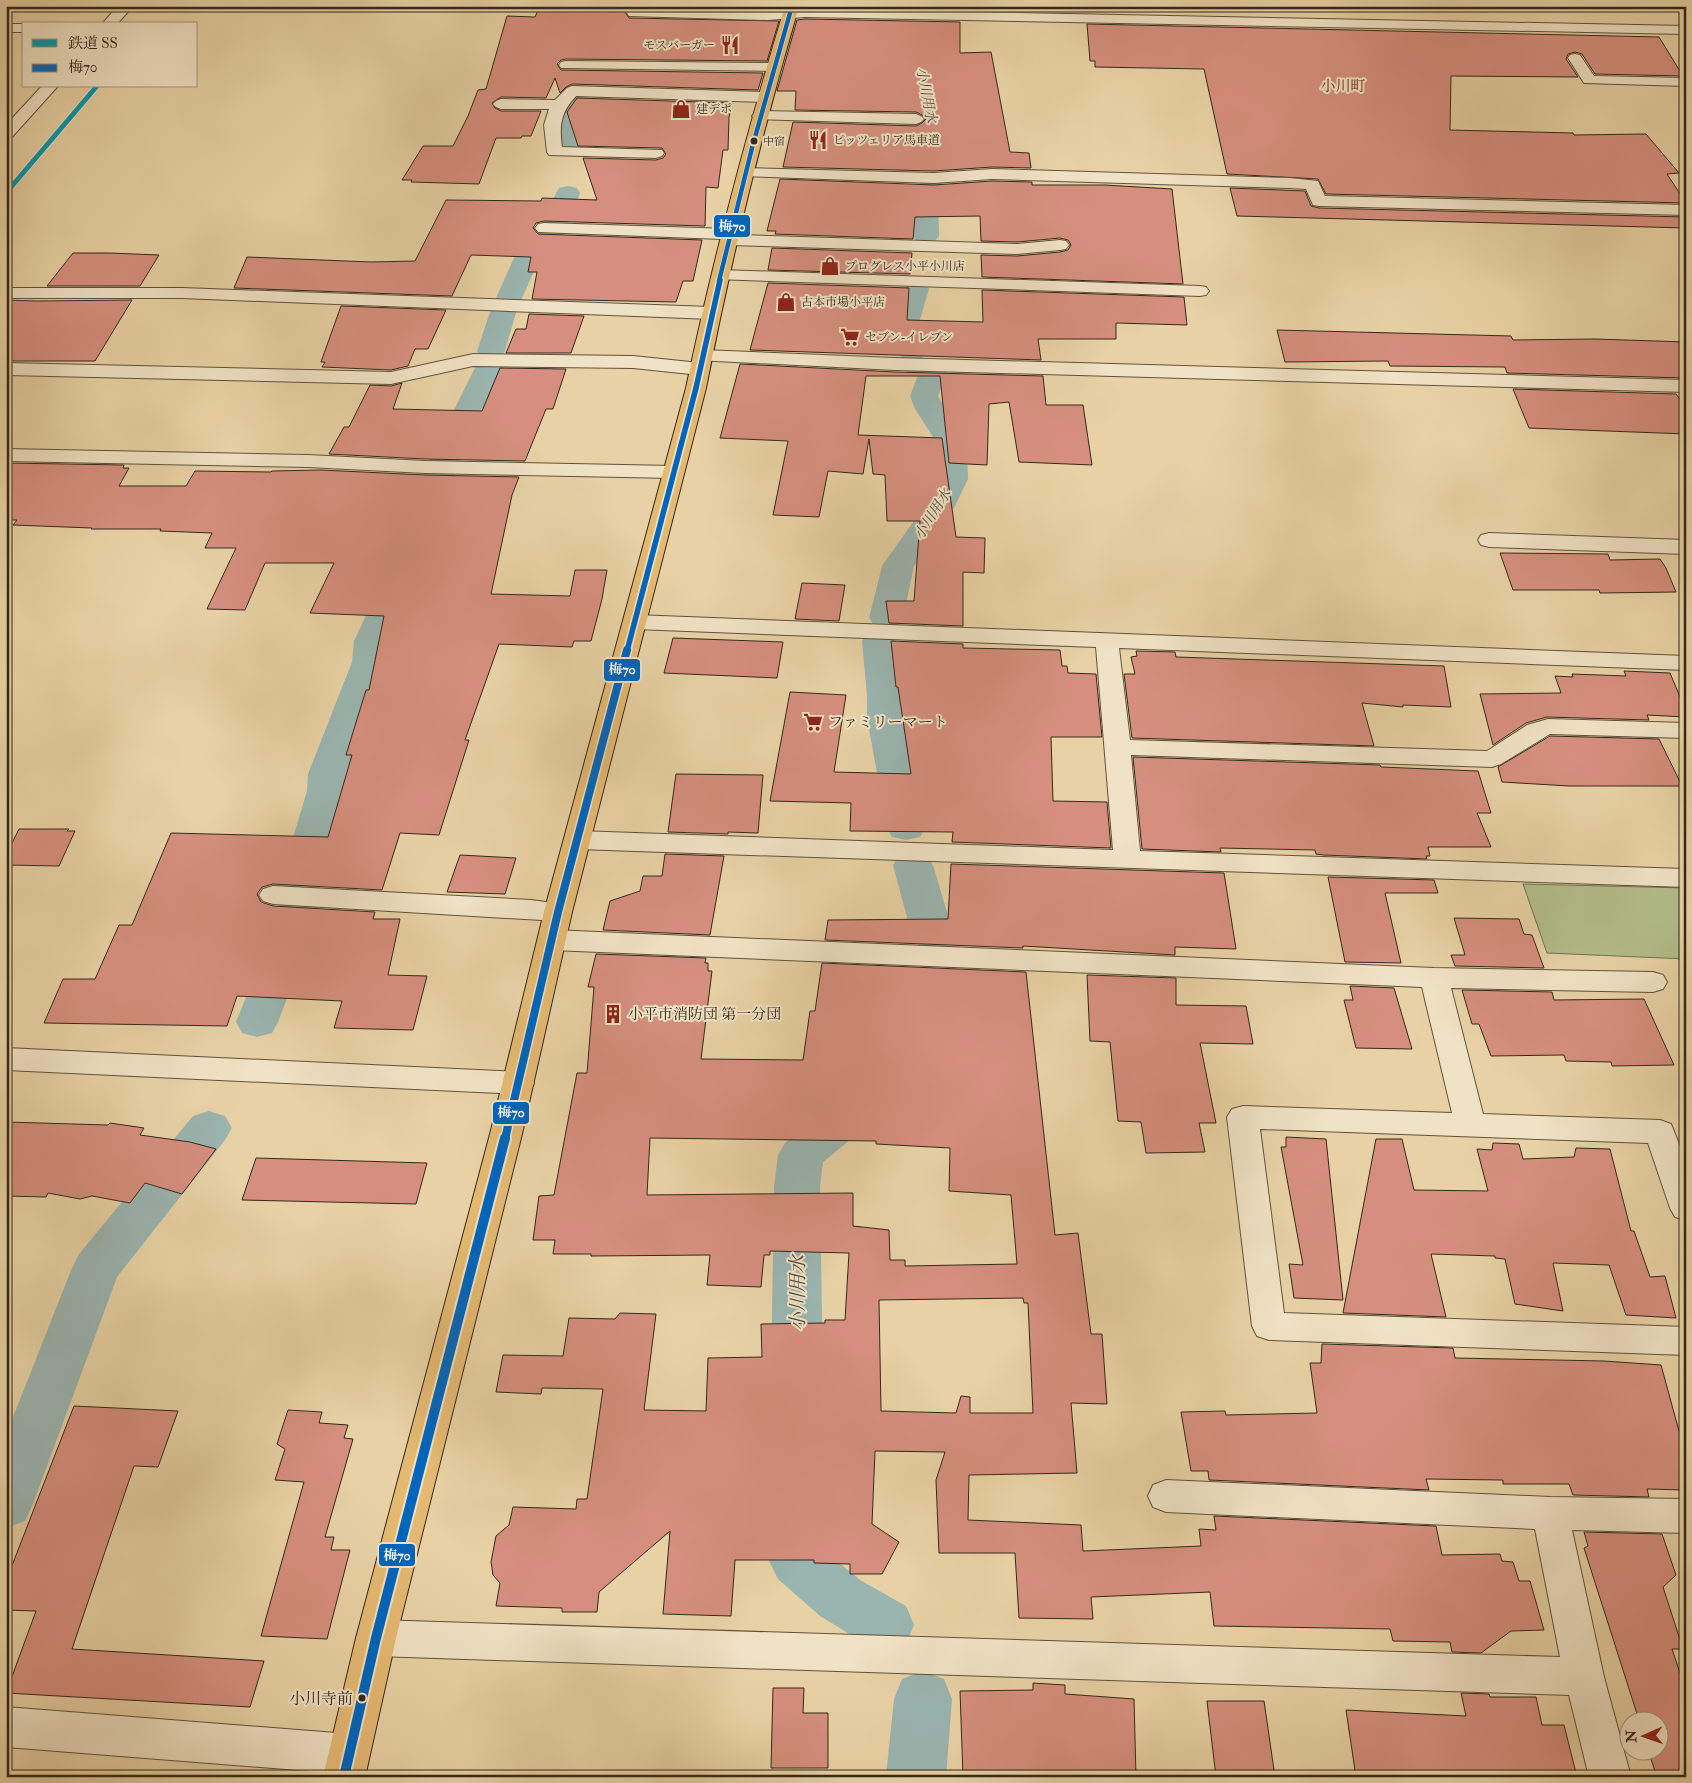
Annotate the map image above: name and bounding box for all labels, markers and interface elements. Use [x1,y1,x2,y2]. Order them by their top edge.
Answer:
legend [22,22,198,88]
text: 鉄道 SS [68,34,118,53]
restaurant icon: モスバーガー [719,34,741,56]
place label: モスバーガー [643,38,715,53]
text: 梅70 [68,58,98,77]
water label: 小川用水 [913,66,941,126]
district label: 小川町 [1320,77,1366,96]
shop icon: 建デポ [670,98,692,120]
place label: 建デポ [696,102,732,117]
restaurant icon: ピッツェリア馬車道 [807,129,829,151]
place label: ピッツェリア馬車道 [833,133,940,148]
place label: 中宿 [763,135,785,148]
marker: 中宿 [749,136,759,146]
line badge: 梅70 [713,214,751,238]
text: 梅70 [718,218,746,235]
shop icon: プログレス小平小川店 [819,255,841,277]
place label: プログレス小平小川店 [845,259,965,274]
shop icon: 古本市場小平店 [775,291,797,313]
place label: 古本市場小平店 [801,295,885,310]
supermarket icon: セブン-イレブン [839,326,861,348]
place label: セブン-イレブン [865,330,953,345]
water label: 小川用水 [910,484,956,543]
line badge: 梅70 [603,658,641,682]
text: 梅70 [608,661,636,678]
supermarket icon: ファミリーマート [802,711,824,733]
place label: ファミリーマート [828,713,948,732]
building icon: 小平市消防団 第一分団 [602,1003,624,1025]
place label: 小平市消防団 第一分団 [628,1005,781,1024]
line badge: 梅70 [492,1101,530,1125]
text: 梅70 [497,1104,525,1121]
water label: 小川用水 [786,1253,810,1331]
line badge: 梅70 [378,1543,416,1567]
text: 梅70 [383,1547,411,1564]
place label: 小川寺前 [289,1689,353,1709]
marker: 小川寺前 [357,1693,367,1703]
north arrow [1620,1710,1670,1760]
text: N [1623,1729,1640,1744]

